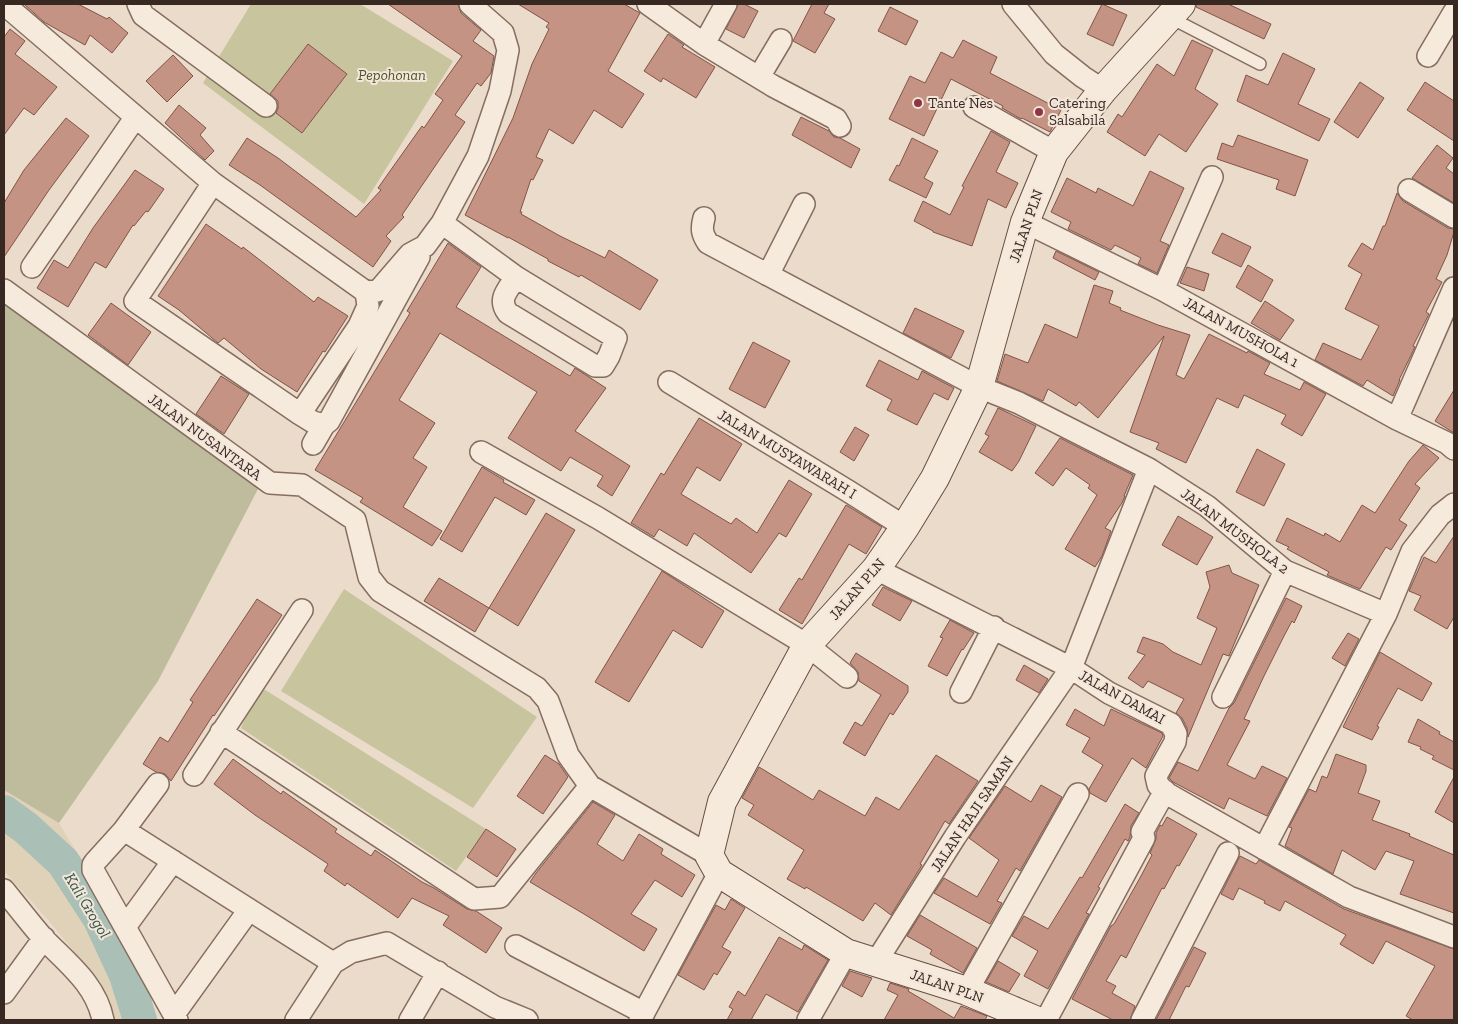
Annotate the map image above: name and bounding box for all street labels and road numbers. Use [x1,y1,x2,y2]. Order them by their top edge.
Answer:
street label: JALAN PLN [1005,187,1047,265]
street label: JALAN MUSHOLA 1 [1180,293,1302,371]
street label: JALAN NUSANTARA [145,390,265,484]
street label: JALAN MUSYAWARAH I [714,405,860,503]
street label: JALAN MUSHOLA 2 [1177,484,1293,578]
street label: JALAN PLN [825,554,889,624]
street label: JALAN DAMAI [1076,666,1169,728]
street label: JALAN HAJI SAMAN [927,753,1017,875]
street label: JALAN PLN [908,965,986,1007]

